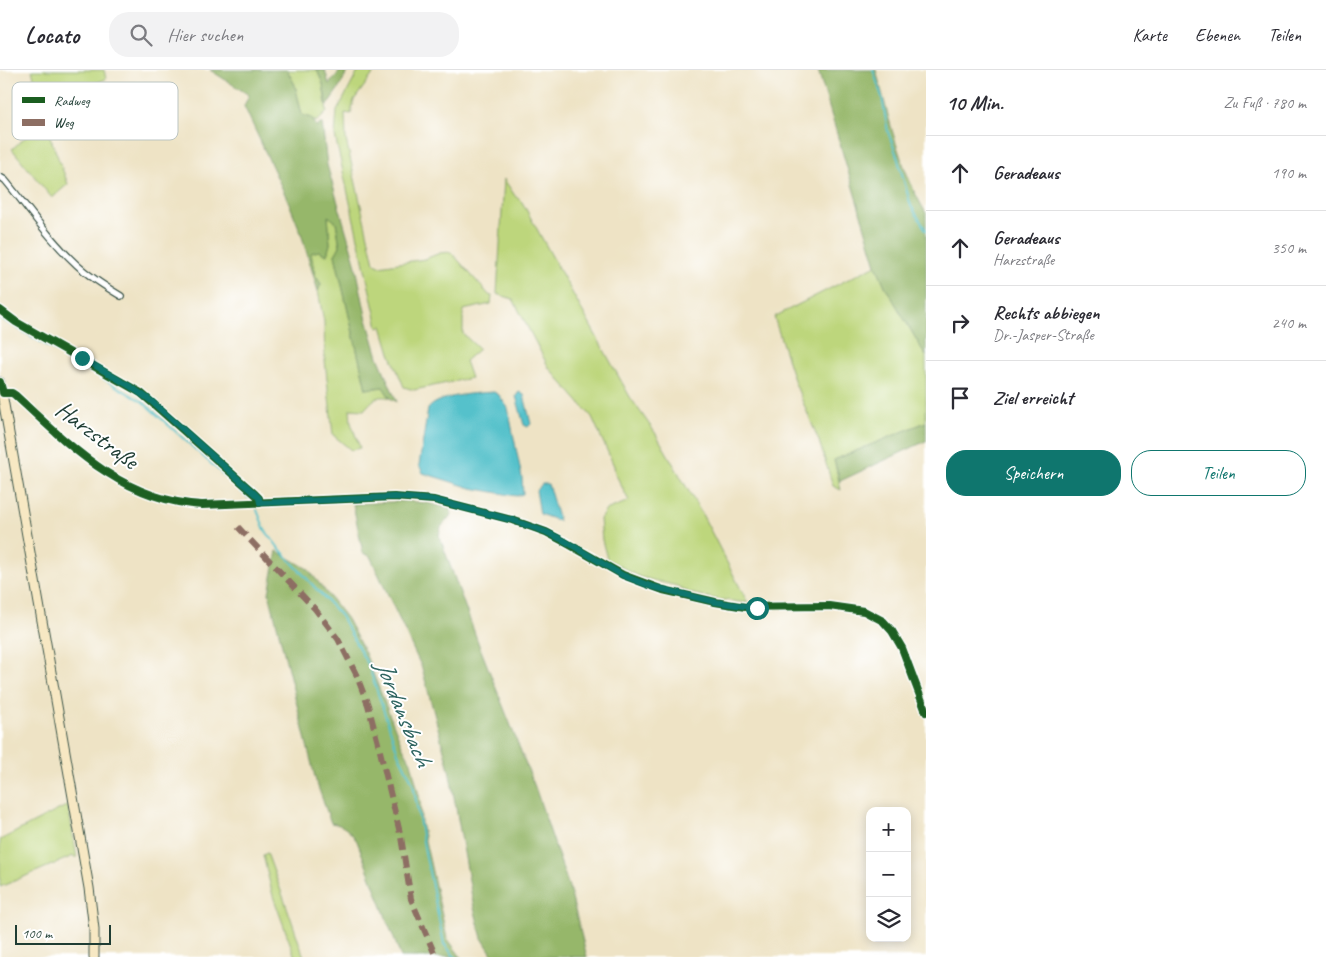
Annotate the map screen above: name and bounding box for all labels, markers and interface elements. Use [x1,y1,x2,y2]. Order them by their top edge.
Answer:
search box [109,12,459,57]
text: Locato [25,20,79,50]
icon: search [127,21,155,49]
text: Hier suchen [167,23,243,47]
text: Karte [1132,24,1167,46]
text: Ebenen [1195,24,1240,46]
text: Teilen [1268,24,1301,46]
legend [12,82,178,140]
text: 10 Min. [946,90,1003,116]
text: Radweg [54,92,91,109]
text: Zu Fuß · 780 m [1223,93,1306,113]
text: Weg [54,114,75,131]
icon: ahead [946,159,974,187]
text: Geradeaus [993,161,1060,185]
text: 190 m [1272,163,1306,183]
text: Geradeaus [993,226,1060,250]
icon: ahead [946,234,974,262]
text: 350 m [1272,238,1306,258]
text: Harzstraße [993,250,1054,270]
text: Rechts abbiegen [993,301,1099,325]
icon: right [946,309,974,337]
text: 240 m [1272,313,1306,333]
text: Dr.-Jasper-Straße [993,325,1094,345]
route end [71,347,94,370]
icon: arrive [946,384,974,412]
text: Ziel erreicht [993,386,1073,410]
street label: Harzstraße [49,393,146,478]
button: Speichern [946,450,1121,496]
button: Teilen [1131,450,1306,496]
route start [746,597,769,620]
water label: Jordansbach [367,653,441,773]
map controls [866,807,911,942]
button: + [866,807,911,852]
button: − [866,852,911,897]
button: layers [866,897,911,942]
scale bar [15,922,111,945]
text: 100 m [22,925,52,942]

